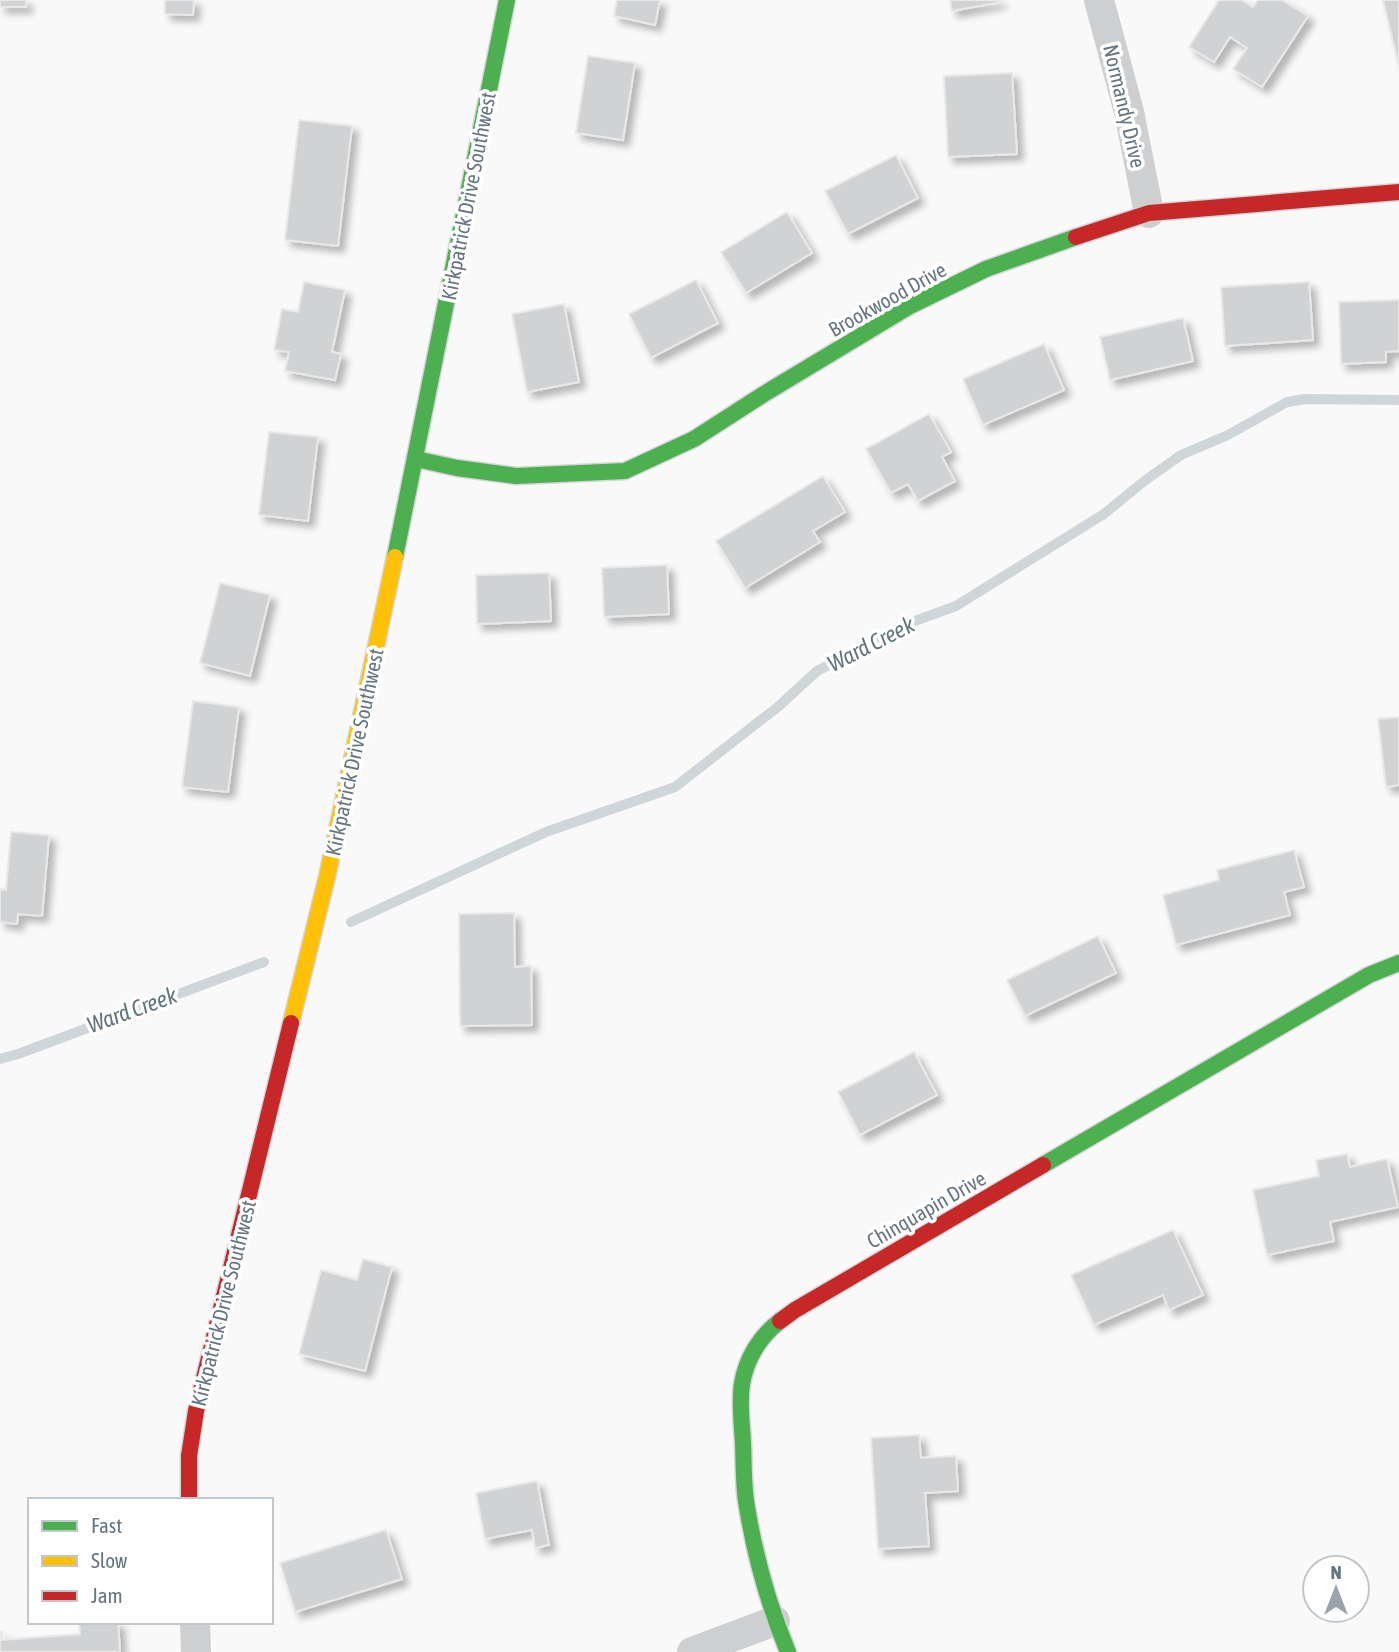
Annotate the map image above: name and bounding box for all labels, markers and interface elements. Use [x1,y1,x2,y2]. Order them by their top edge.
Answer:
street label: Normandy Drive [1099,42,1151,170]
street label: Kirkpatrick Drive Southwest [436,90,500,302]
street label: Brookwood Drive [824,257,950,341]
water label: Ward Creek [823,611,919,677]
street label: Kirkpatrick Drive Southwest [320,646,388,858]
water label: Ward Creek [83,981,181,1038]
street label: Chinquapin Drive [862,1165,990,1253]
street label: Kirkpatrick Drive Southwest [186,1198,260,1408]
legend [28,1498,273,1624]
text: Fast [91,1513,122,1537]
text: Slow [91,1548,128,1572]
north arrow [1301,1554,1371,1624]
text: N [1330,1561,1342,1583]
text: Jam [91,1583,123,1607]

